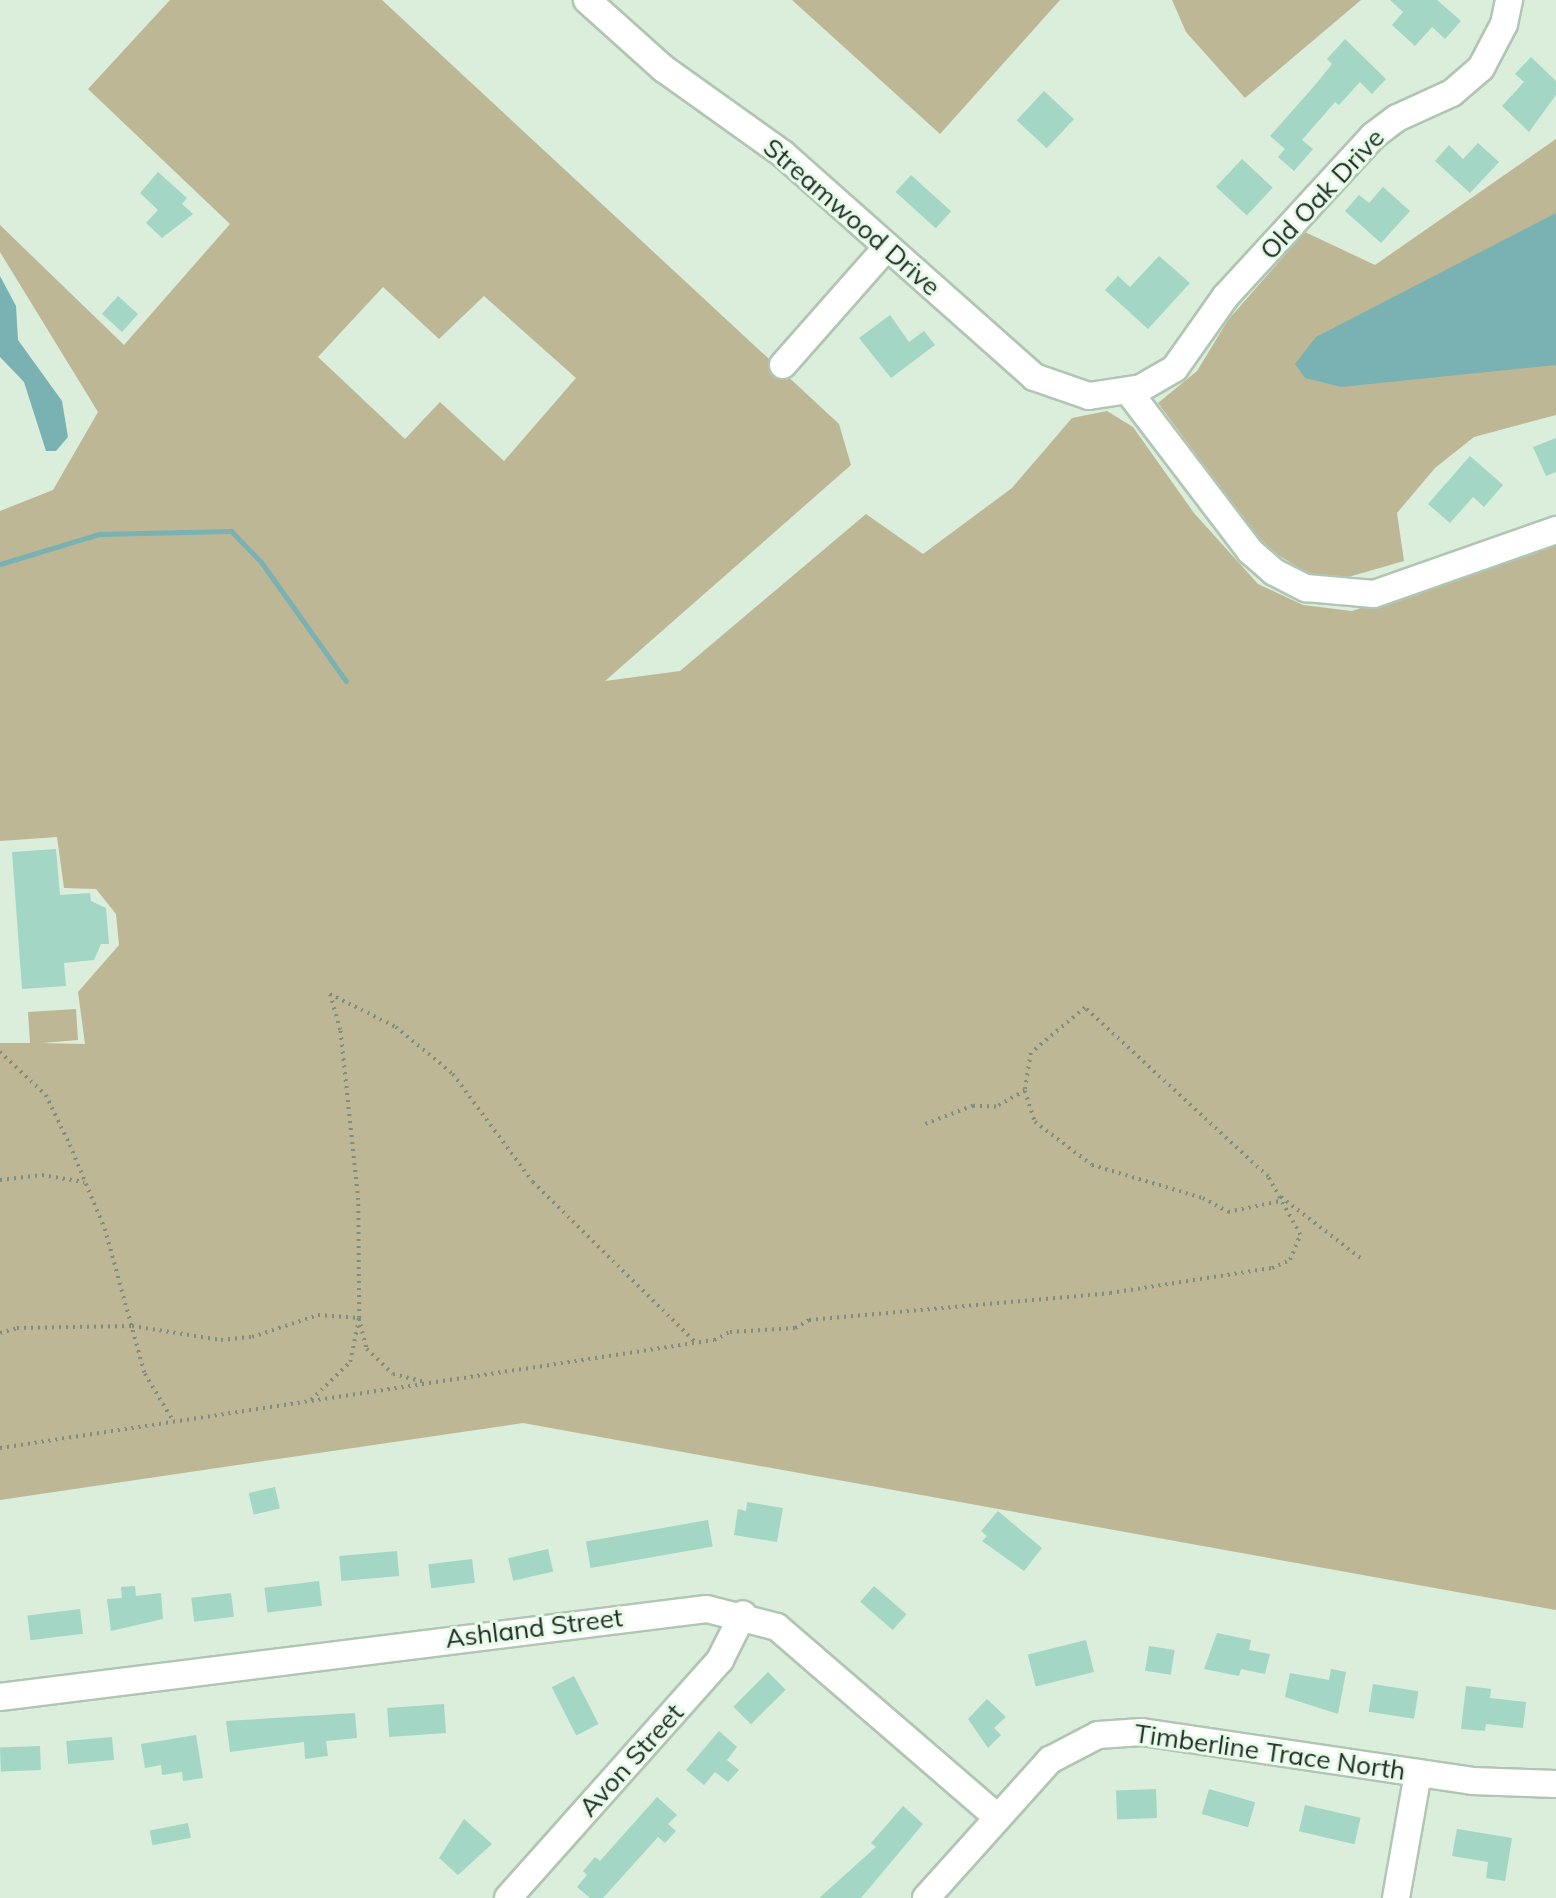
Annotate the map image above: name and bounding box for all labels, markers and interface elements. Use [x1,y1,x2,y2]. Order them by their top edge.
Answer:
street label: Old Oak Drive [1254,122,1390,266]
street label: Streamwood Drive [757,132,947,302]
street label: Ashland Street [444,1602,624,1654]
street label: Avon Street [572,1697,690,1823]
street label: Timberline Trace North [1132,1718,1408,1786]

